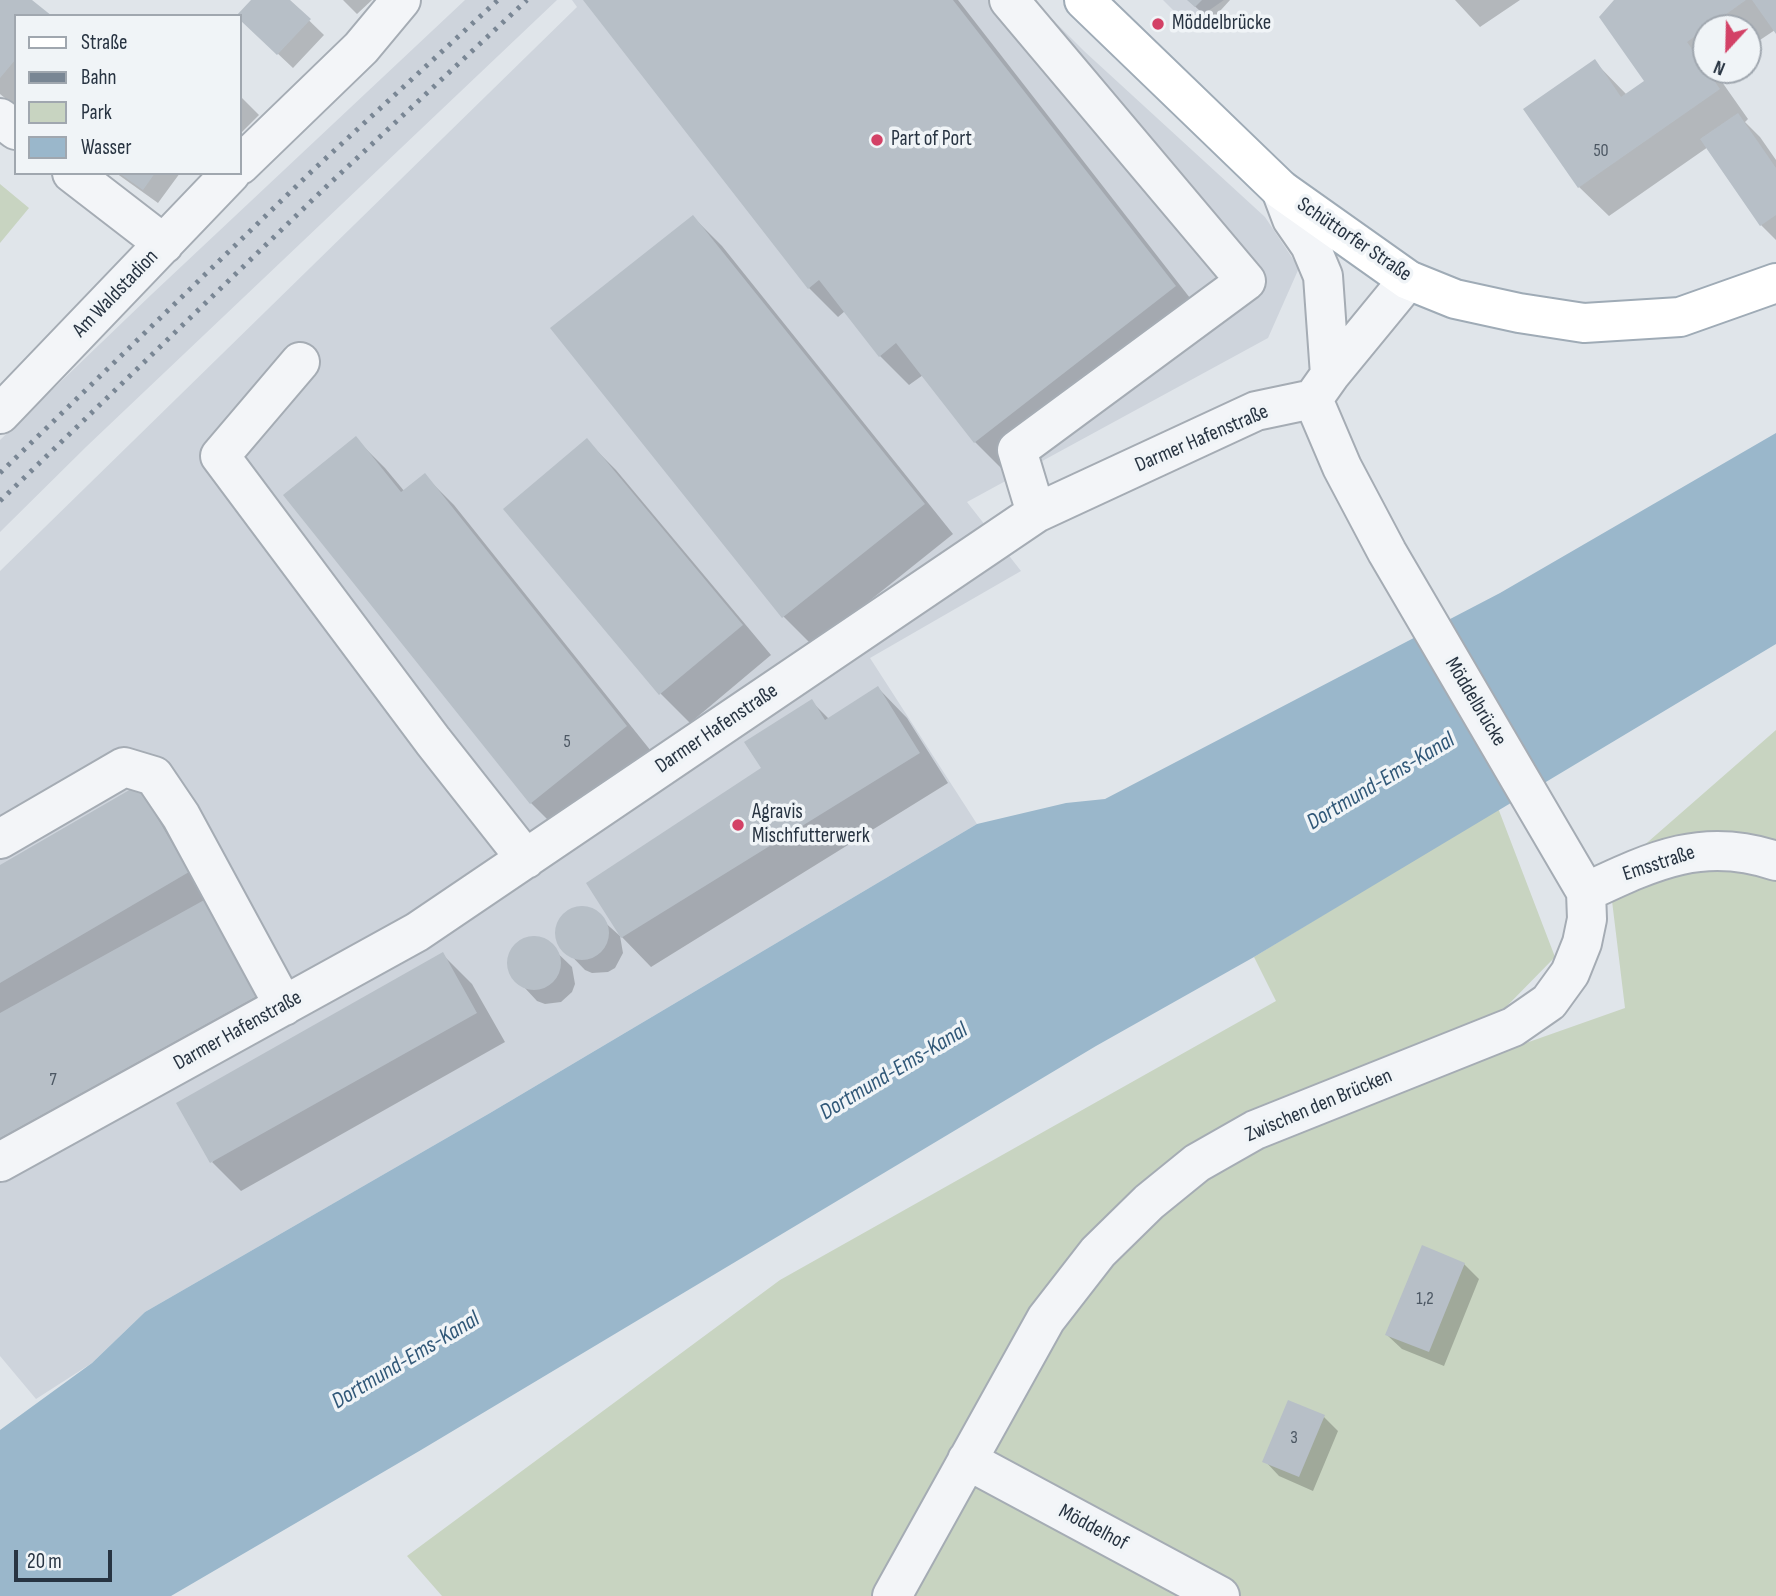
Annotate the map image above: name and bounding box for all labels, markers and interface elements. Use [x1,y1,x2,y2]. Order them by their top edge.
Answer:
place label: Möddelbrücke [1172,11,1271,37]
legend [14,14,242,175]
north arrow [1692,14,1762,84]
marker: Möddelbrücke [1150,16,1166,32]
text: Straße [81,30,127,55]
text: N [1711,55,1729,80]
text: Bahn [81,65,116,90]
text: Park [81,100,112,125]
place label: Part of Port [891,127,972,153]
marker: Part of Port [869,132,885,148]
text: Wasser [81,135,132,160]
house number: 50 [1593,140,1609,162]
street label: Schüttorfer Straße [1292,192,1416,288]
street label: Am Waldstadion [68,245,164,343]
street label: Darmer Hafenstraße [1132,400,1272,478]
street label: Möddelbrücke [1439,653,1511,751]
street label: Darmer Hafenstraße [651,679,783,779]
water label: Dortmund-Ems-Kanal [1302,727,1460,837]
house number: 5 [563,731,571,753]
place label: Agravis Mischfutterwerk [752,800,870,850]
marker: Agravis Mischfutterwerk [730,817,746,833]
street label: Emsstraße [1620,841,1698,887]
street label: Darmer Hafenstraße [170,985,306,1077]
water label: Dortmund-Ems-Kanal [815,1017,973,1127]
street label: Zwischen den Brücken [1242,1064,1396,1148]
house number: 7 [49,1069,57,1091]
house number: 1,2 [1416,1288,1434,1310]
water label: Dortmund-Ems-Kanal [327,1306,485,1416]
house number: 3 [1290,1427,1298,1449]
street label: Möddelhof [1054,1499,1132,1557]
scale bar [18,1536,116,1580]
text: 20 m [27,1549,62,1574]

